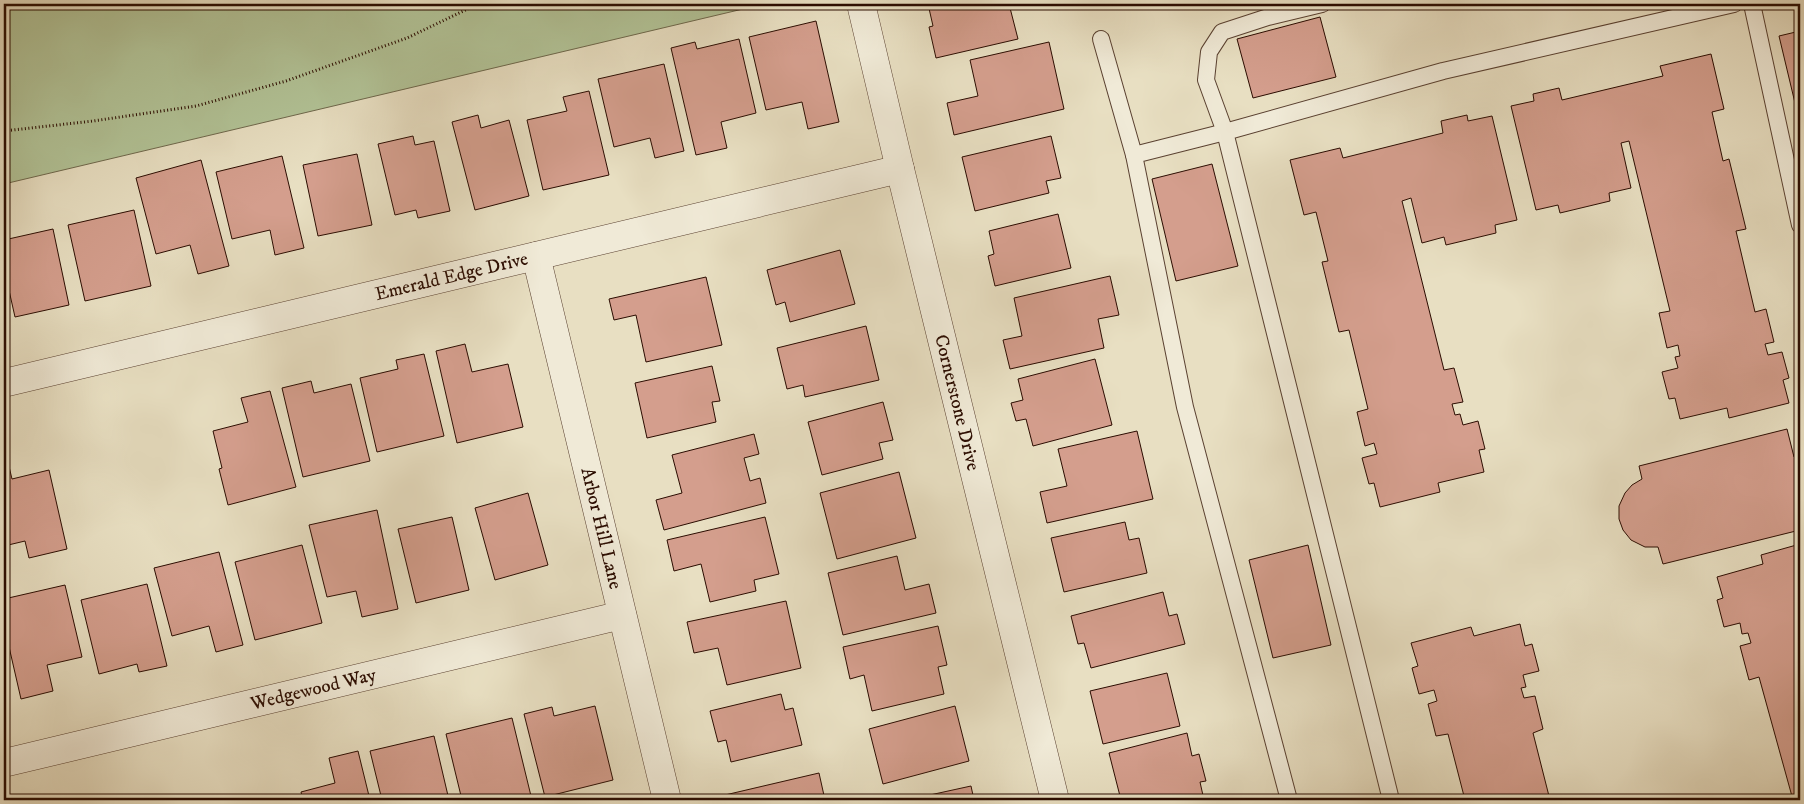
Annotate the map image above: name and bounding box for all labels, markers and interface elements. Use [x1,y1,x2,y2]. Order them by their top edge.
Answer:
street label: Emerald Edge Drive [373,247,530,305]
street label: Cornerstone Drive [930,332,985,473]
street label: Arbor Hill Lane [576,465,627,591]
street label: Wedgewood Way [247,663,379,715]

